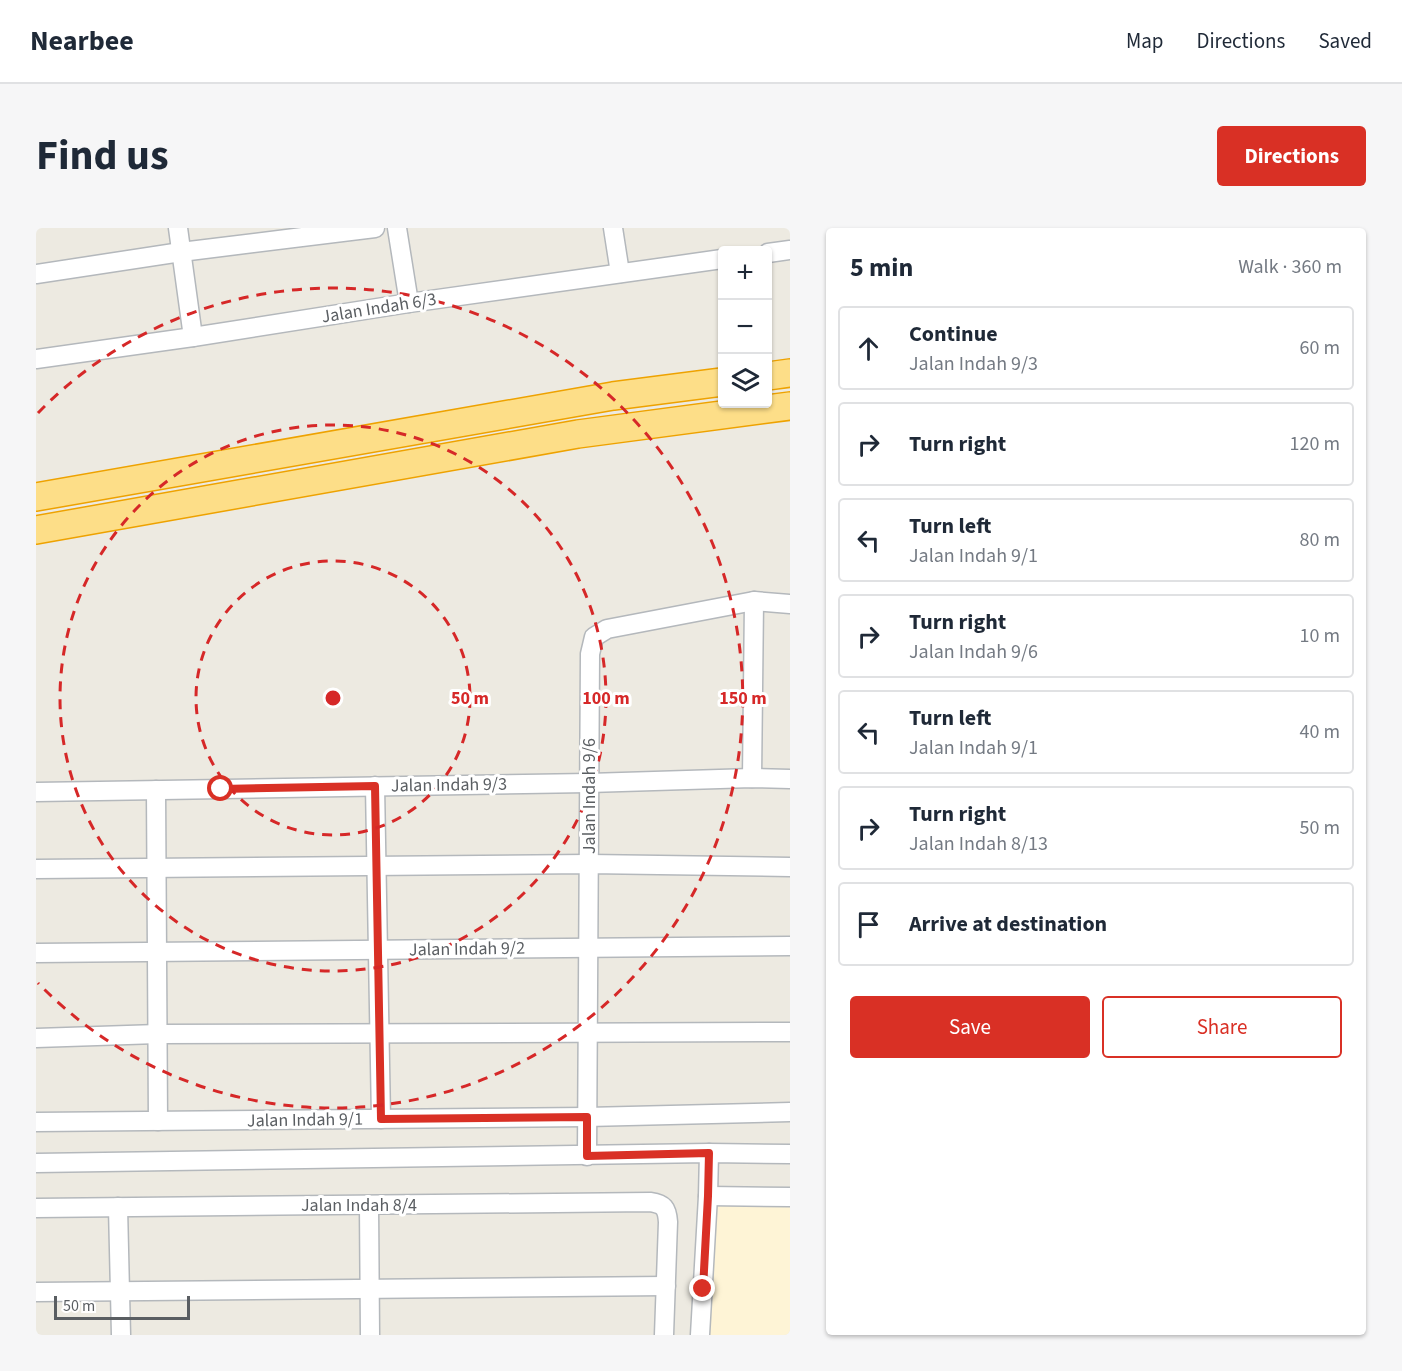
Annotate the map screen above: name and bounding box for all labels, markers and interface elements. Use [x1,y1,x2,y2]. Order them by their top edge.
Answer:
text: Nearbee [30,21,134,61]
text: Map [1126,26,1164,56]
text: Directions [1197,26,1285,56]
text: Saved [1318,26,1372,56]
text: Find us [36,126,169,186]
button: Directions [1217,126,1366,186]
map controls [718,246,772,408]
button: + [718,246,772,300]
text: 5 min [850,249,913,286]
text: Walk · 360 m [1238,253,1342,281]
street label: Jalan Indah 6/3 [320,287,438,329]
button: − [718,300,772,354]
text: Continue [909,318,998,350]
icon: ahead [852,332,885,365]
text: 60 m [1300,334,1340,362]
text: Jalan Indah 9/3 [909,350,1038,378]
button: layers [718,354,772,408]
icon: right [852,428,885,461]
text: Turn right [909,428,1006,460]
text: 120 m [1290,430,1340,458]
text: Turn left [909,510,991,542]
icon: left [852,524,885,557]
text: 80 m [1300,526,1340,554]
text: Jalan Indah 9/1 [909,542,1038,570]
text: Turn right [909,606,1006,638]
icon: right [852,620,885,653]
text: 10 m [1300,622,1340,650]
text: Jalan Indah 9/6 [909,638,1038,666]
text: 50 m [451,686,489,711]
text: 100 m [582,686,630,711]
text: 150 m [719,686,767,711]
centre of rings [323,688,343,708]
text: Turn left [909,702,991,734]
icon: left [852,716,885,749]
text: 40 m [1300,718,1340,746]
text: Jalan Indah 9/1 [909,734,1038,762]
street label: Jalan Indah 9/6 [577,738,602,854]
street label: Jalan Indah 9/3 [391,771,507,799]
route start [207,775,233,801]
text: Turn right [909,798,1006,830]
icon: right [852,812,885,845]
text: 50 m [1300,814,1340,842]
text: Jalan Indah 8/13 [909,830,1048,858]
icon: arrive [852,908,885,941]
text: Arrive at destination [909,908,1107,940]
street label: Jalan Indah 9/2 [409,935,525,963]
button: Save [850,996,1090,1058]
button: Share [1102,996,1342,1058]
street label: Jalan Indah 9/1 [247,1106,363,1134]
street label: Jalan Indah 8/4 [301,1193,417,1218]
route end [689,1275,715,1301]
scale bar [54,1293,190,1320]
text: 50 m [63,1295,95,1317]

